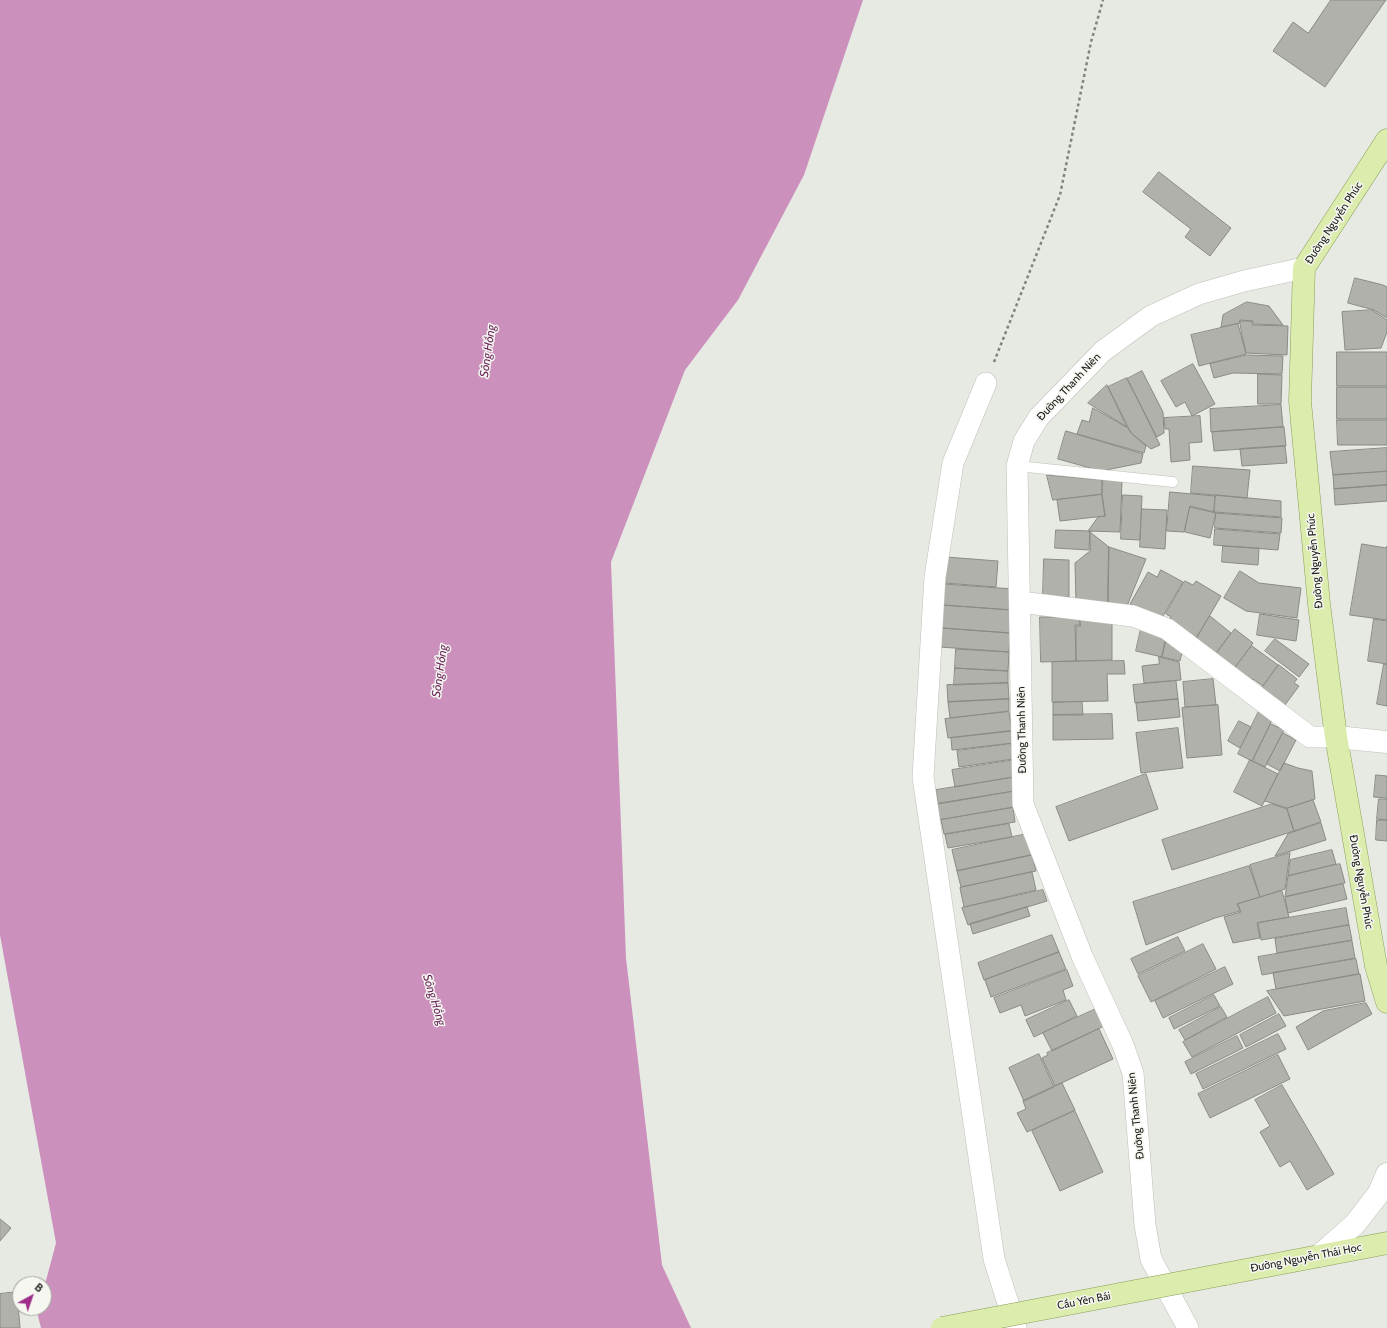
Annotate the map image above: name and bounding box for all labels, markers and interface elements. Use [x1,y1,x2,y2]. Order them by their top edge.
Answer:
street label: Đường Nguyễn Phúc [1302,179,1366,267]
water label: Sông Hồng [477,324,499,378]
street label: Đường Thanh Niên [1034,351,1104,423]
street label: Đường Nguyễn Phúc [1304,513,1326,609]
water label: Sông Hồng [429,644,451,698]
street label: Đường Thanh Niên [1015,686,1029,774]
street label: Đường Nguyễn Phúc [1346,834,1376,930]
water label: Sông Hồng [419,973,449,1027]
street label: Đường Thanh Niên [1125,1072,1147,1160]
street label: Đường Nguyễn Thái Học [1249,1241,1363,1275]
north arrow [12,1276,52,1316]
text: B [32,1280,46,1295]
street label: Cầu Yên Bái [1056,1289,1112,1313]

